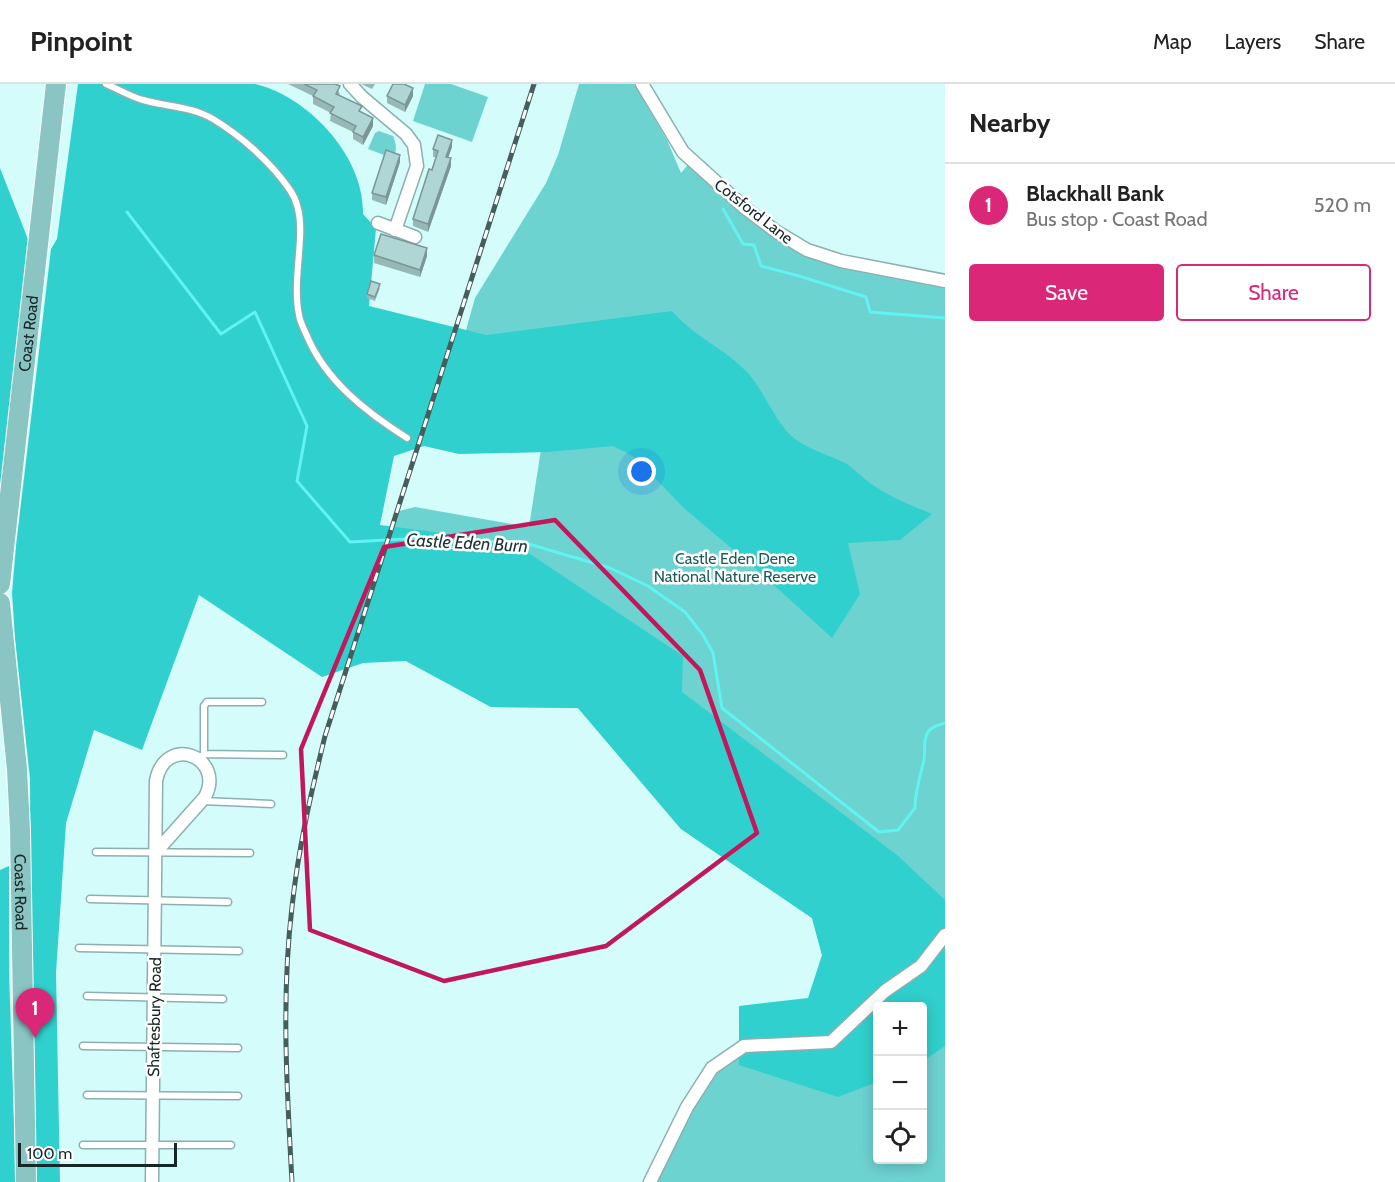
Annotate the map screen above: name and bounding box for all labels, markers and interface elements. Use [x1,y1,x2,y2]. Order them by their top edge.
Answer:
text: Pinpoint [30,24,132,58]
text: Map [1153,29,1192,54]
text: Layers [1225,29,1281,54]
text: Share [1314,29,1365,54]
text: Nearby [969,107,1050,139]
street label: Cotsford Lane [711,175,797,248]
text: Blackhall Bank [1026,180,1164,207]
text: 1 [985,193,992,217]
text: 520 m [1314,193,1371,217]
text: Bus stop · Coast Road [1026,207,1207,231]
button: Save [969,264,1164,321]
button: Share [1176,264,1371,321]
street label: Coast Road [15,295,42,373]
your location [627,457,656,486]
water label: Castle Eden Burn [406,529,528,557]
park label: Castle Eden Dene National Nature Reserve [654,549,816,586]
street label: Coast Road [10,854,31,930]
street label: Shaftesbury Road [144,957,165,1077]
pin: 1 [15,988,54,1038]
map controls [873,1002,927,1164]
button: + [873,1002,927,1056]
button: − [873,1056,927,1110]
button: locate [873,1110,927,1164]
scale bar [18,1140,177,1168]
text: 100 m [27,1144,72,1163]

